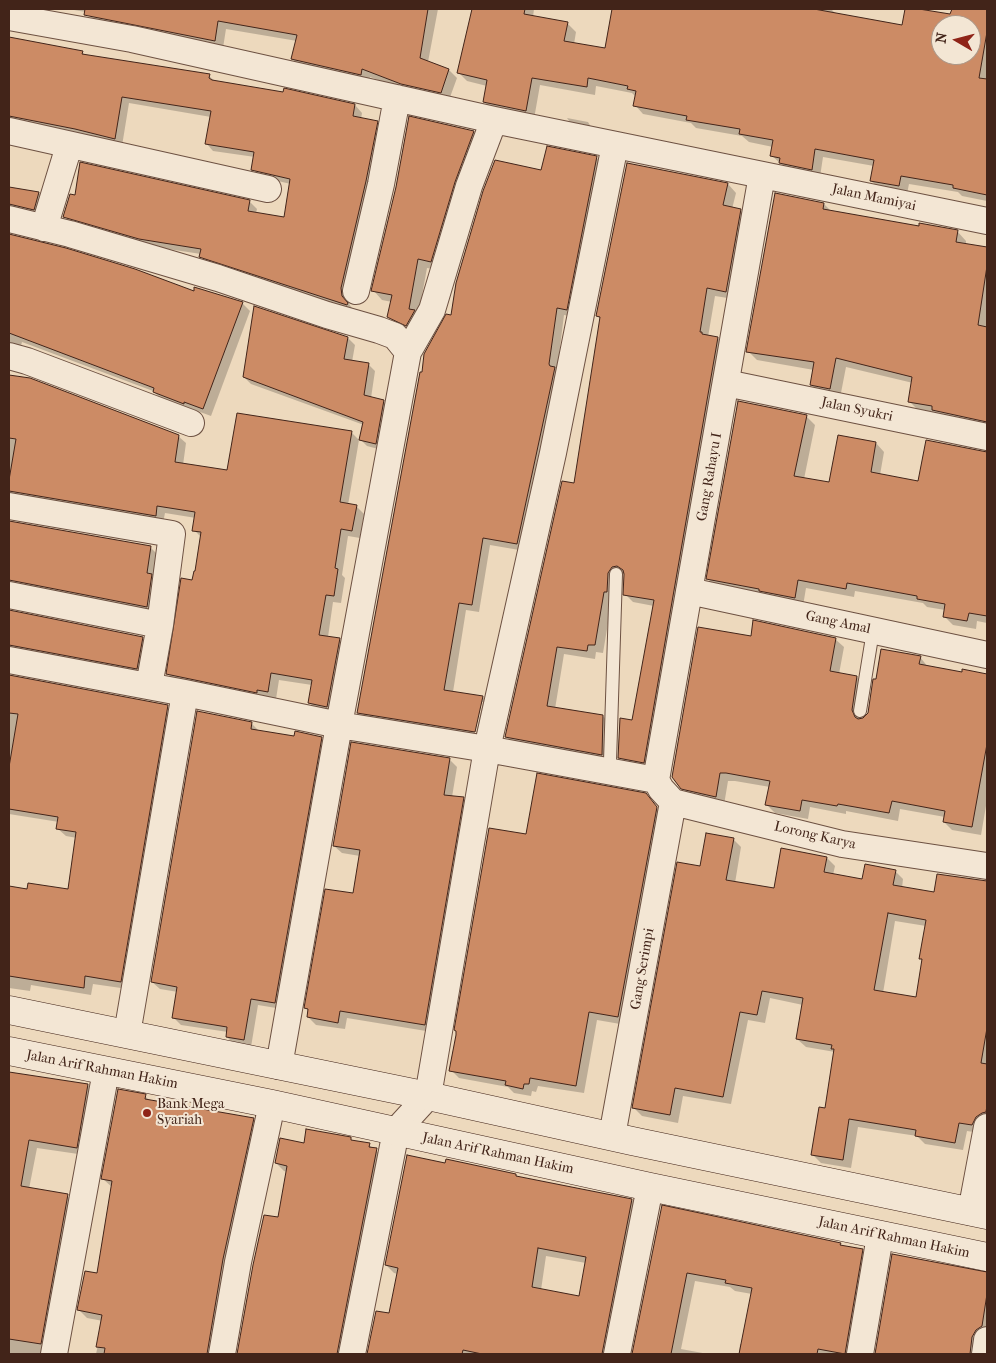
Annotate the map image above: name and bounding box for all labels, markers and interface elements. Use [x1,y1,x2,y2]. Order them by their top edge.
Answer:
north arrow [931,15,981,65]
text: N [932,32,951,44]
street label: Jalan Mamiyai [830,181,918,215]
street label: Jalan Syukri [820,394,894,426]
street label: Gang Rahayu I [694,431,726,523]
street label: Gang Amal [804,608,872,638]
street label: Lorong Karya [772,818,858,854]
street label: Gang Serimpi [628,927,658,1011]
street label: Jalan Arif Rahman Hakim [25,1047,179,1093]
place label: Bank Mega Syariah [157,1097,224,1130]
marker: Bank Mega Syariah [141,1107,153,1119]
street label: Jalan Arif Rahman Hakim [421,1130,575,1178]
street label: Jalan Arif Rahman Hakim [817,1214,971,1262]

